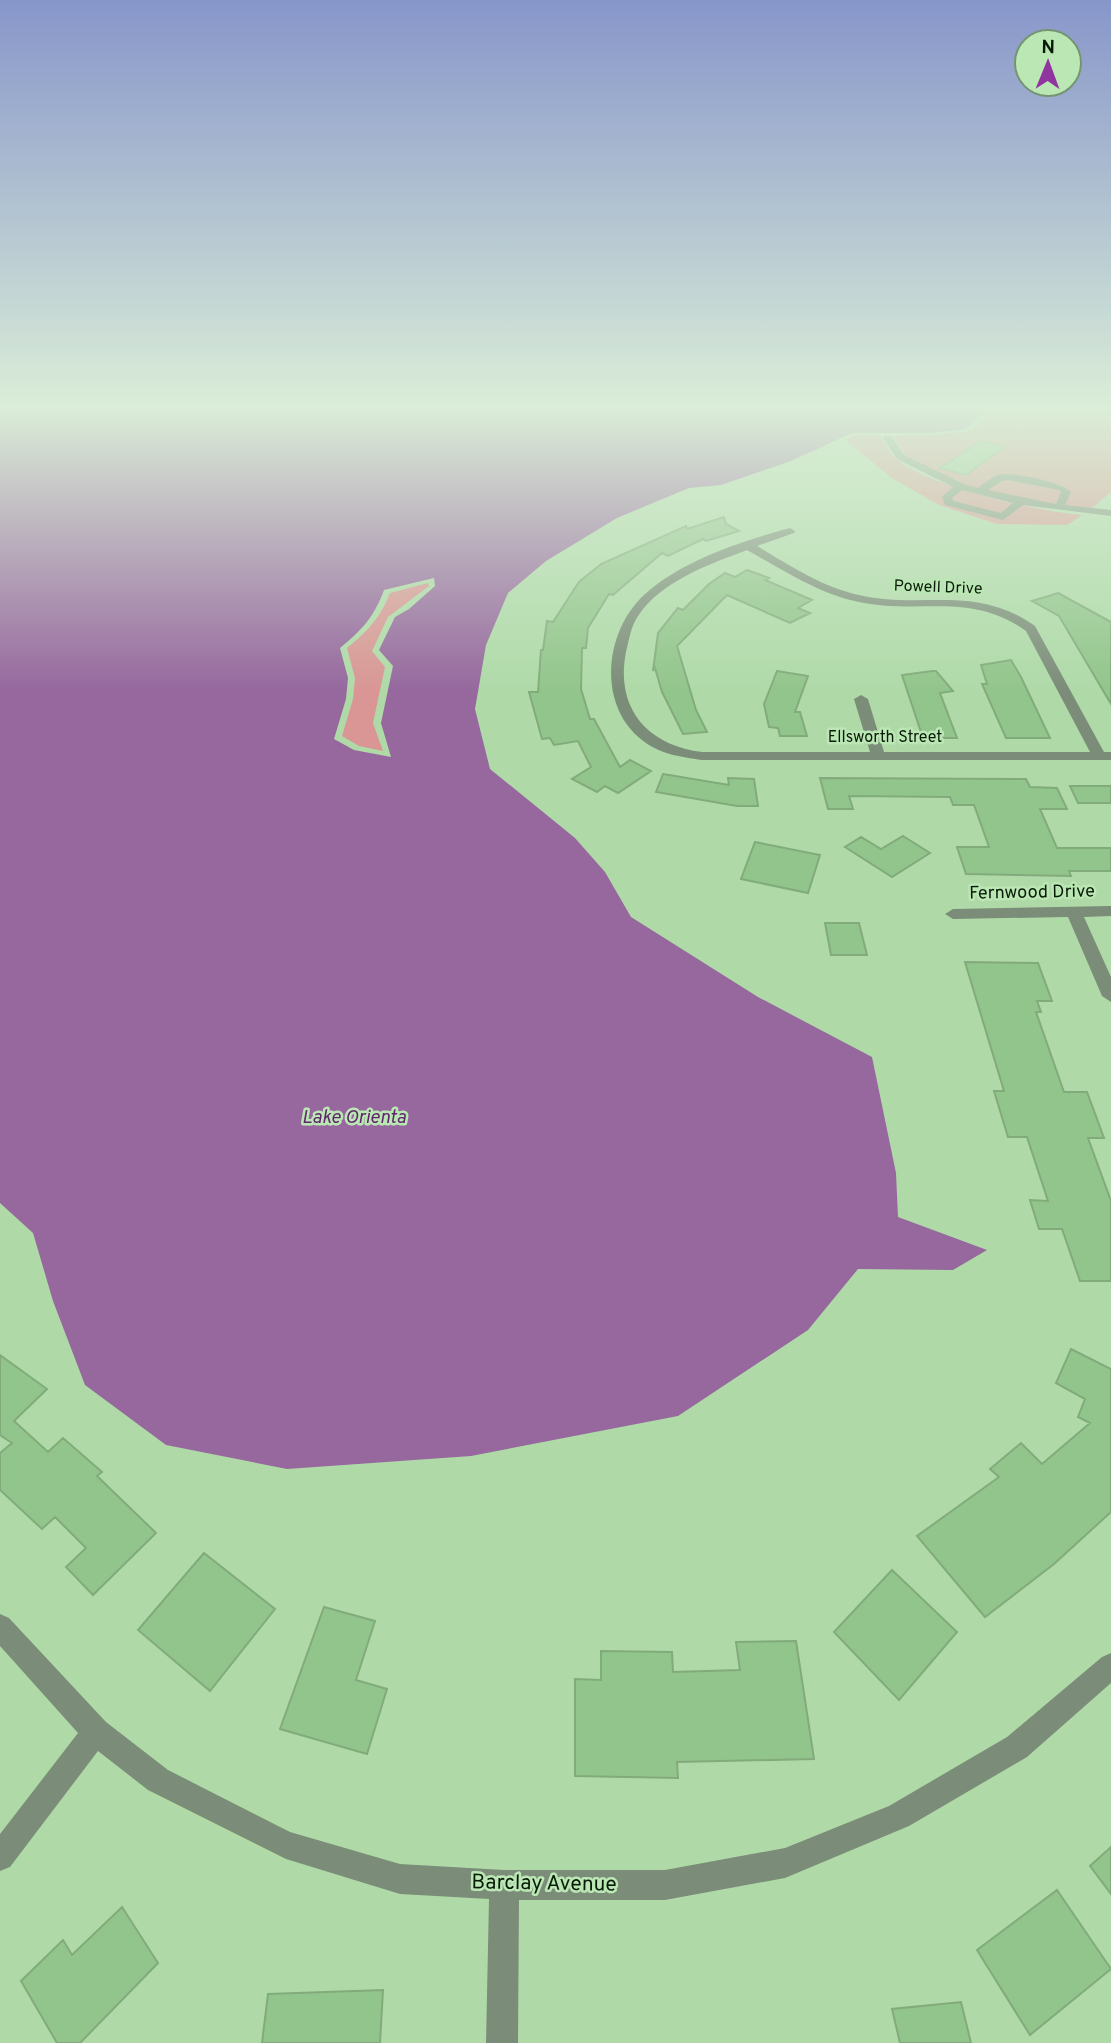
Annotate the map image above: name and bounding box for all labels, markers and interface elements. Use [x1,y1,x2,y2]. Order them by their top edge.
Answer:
north arrow [1013,28,1083,98]
text: N [1041,36,1055,60]
street label: Powell Drive [893,576,983,600]
street label: Ellsworth Street [828,728,942,748]
street label: Fernwood Drive [969,880,1095,906]
water label: Lake Orienta [302,1106,406,1130]
street label: Barclay Avenue [471,1869,617,1899]

